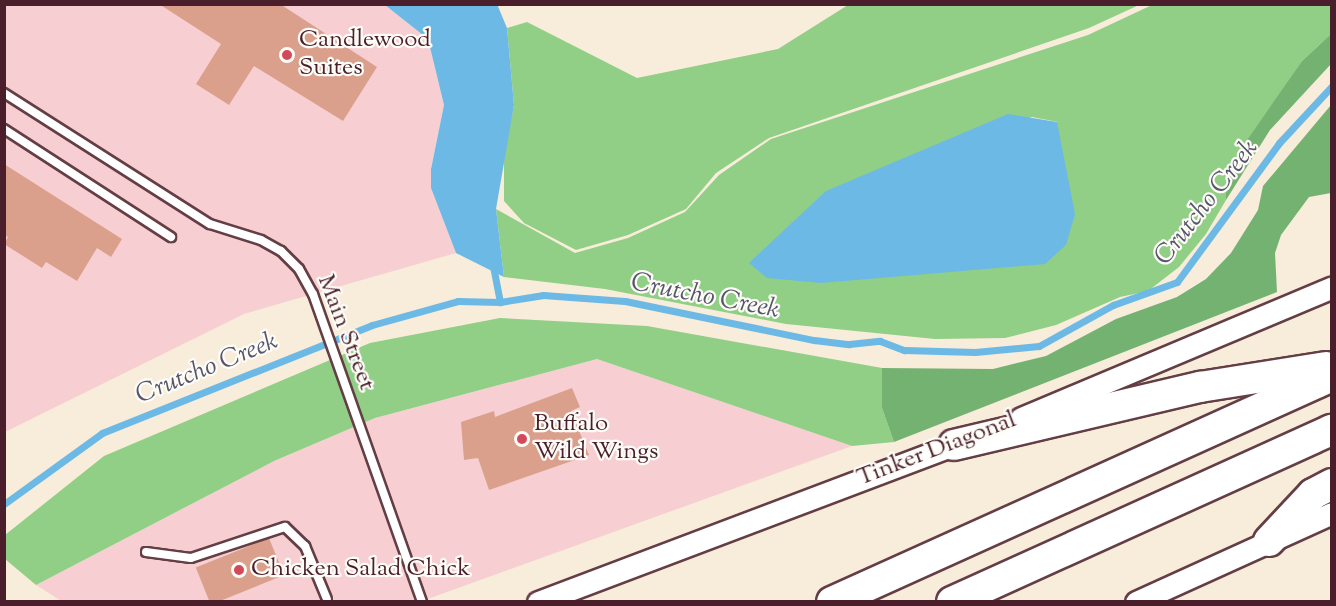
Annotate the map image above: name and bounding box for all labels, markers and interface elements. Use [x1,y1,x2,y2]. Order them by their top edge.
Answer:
place label: Candlewood Suites [299,27,431,83]
marker: Candlewood Suites [280,48,294,62]
water label: Crutcho Creek [1148,134,1266,272]
water label: Crutcho Creek [628,267,782,327]
street label: Main Street [310,271,380,395]
water label: Crutcho Creek [131,326,283,412]
street label: Tinker Diagonal [853,406,1021,494]
place label: Buffalo Wild Wings [534,411,658,467]
marker: Buffalo Wild Wings [515,432,529,446]
place label: Chicken Salad Chick [251,556,470,584]
marker: Chicken Salad Chick [232,563,246,577]

